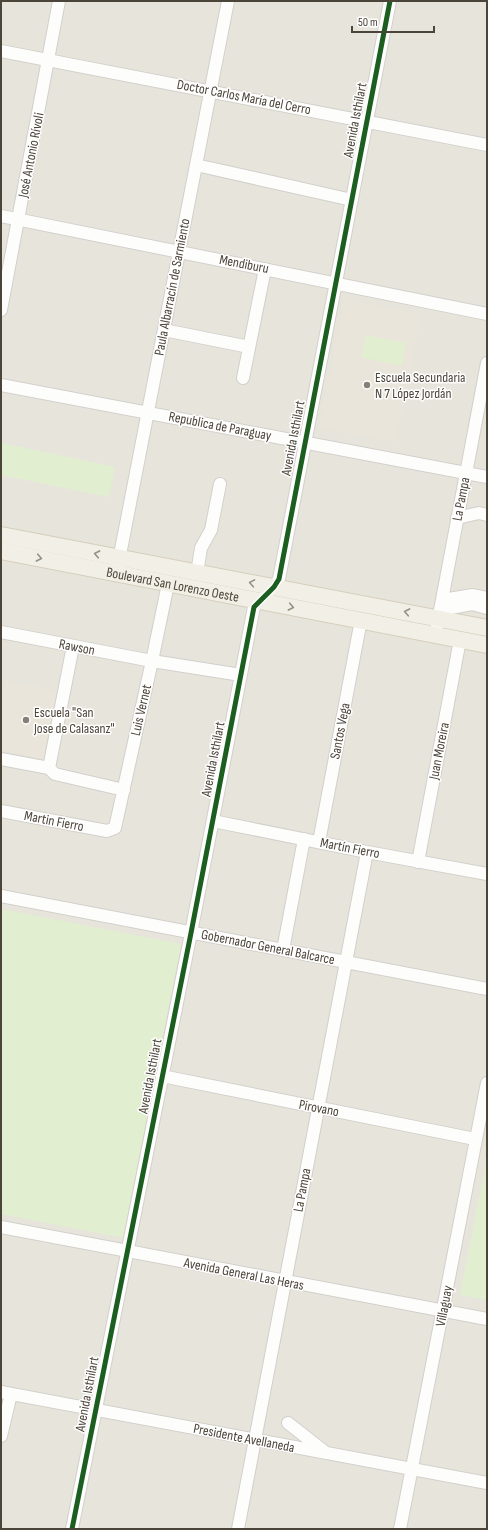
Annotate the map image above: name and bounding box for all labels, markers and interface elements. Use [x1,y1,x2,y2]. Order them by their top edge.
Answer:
scale bar [352,8,434,34]
text: 50 m [358,15,378,30]
street label: Doctor Carlos María del Cerro [176,76,313,118]
street label: Avenida Isthilart [339,81,371,160]
street label: José Antonio Rívoli [14,111,48,200]
street label: Paula Albarracín de Sarmiento [150,217,194,357]
street label: Mendiburu [218,251,270,277]
place label: Escuela Secundaria N 7 López Jordán [375,369,465,402]
marker: Escuela Secundaria N 7 López Jordán [362,380,372,390]
street label: Avenida Isthilart [277,399,309,478]
street label: Republica de Paraguay [167,408,273,444]
street label: La Pampa [448,476,474,522]
one-way arrow [94,550,100,558]
one-way arrow [36,554,42,562]
street label: Boulevard San Lorenzo Oeste [105,563,241,605]
one-way arrow [249,579,255,588]
one-way arrow [287,602,294,611]
one-way arrow [404,609,411,617]
street label: Rawson [58,635,96,659]
street label: Luis Vernet [127,683,155,737]
street label: Santos Vega [326,701,354,761]
place label: Escuela "San Jose de Calasanz" [33,704,115,737]
marker: Escuela "San Jose de Calasanz" [21,715,31,725]
street label: Avenida Isthilart [197,720,229,799]
street label: Juan Moreira [425,721,453,782]
street label: Martin Fierro [23,807,85,835]
street label: Martín Fierro [319,834,381,862]
street label: Gobernador General Balcarce [200,926,336,968]
street label: Avenida Isthilart [134,1037,166,1116]
street label: Pirovano [298,1096,341,1120]
street label: La Pampa [289,1167,315,1213]
street label: Avenida General Las Heras [182,1254,305,1294]
street label: Villaguay [432,1283,456,1328]
street label: Avenida Isthilart [71,1355,103,1434]
street label: Presidente Avellaneda [192,1420,296,1456]

